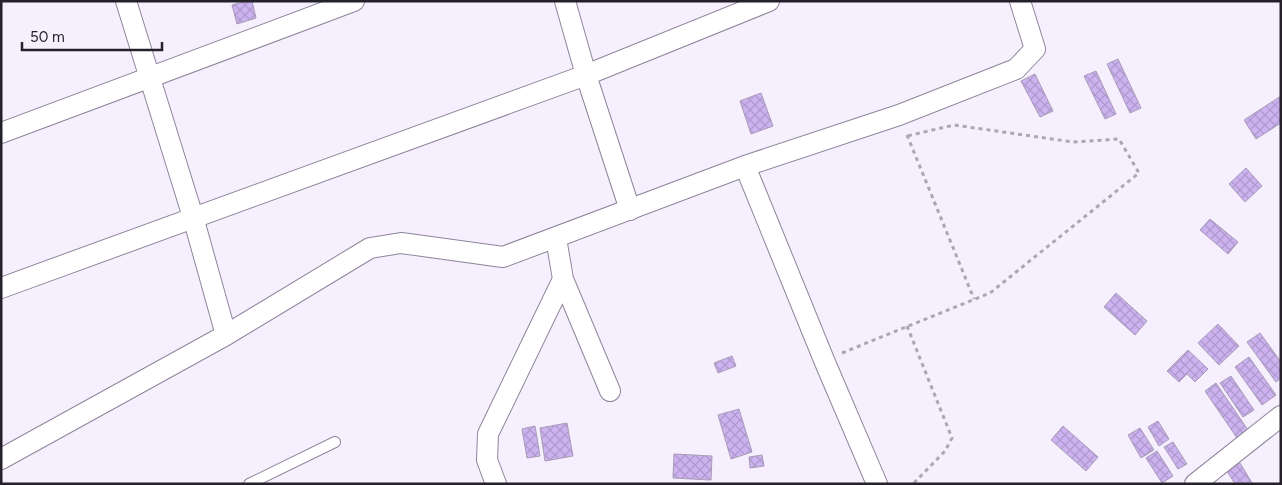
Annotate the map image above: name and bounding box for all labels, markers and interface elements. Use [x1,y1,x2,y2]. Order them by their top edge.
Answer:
scale bar [22,20,162,52]
text: 50 m [30,28,65,46]

